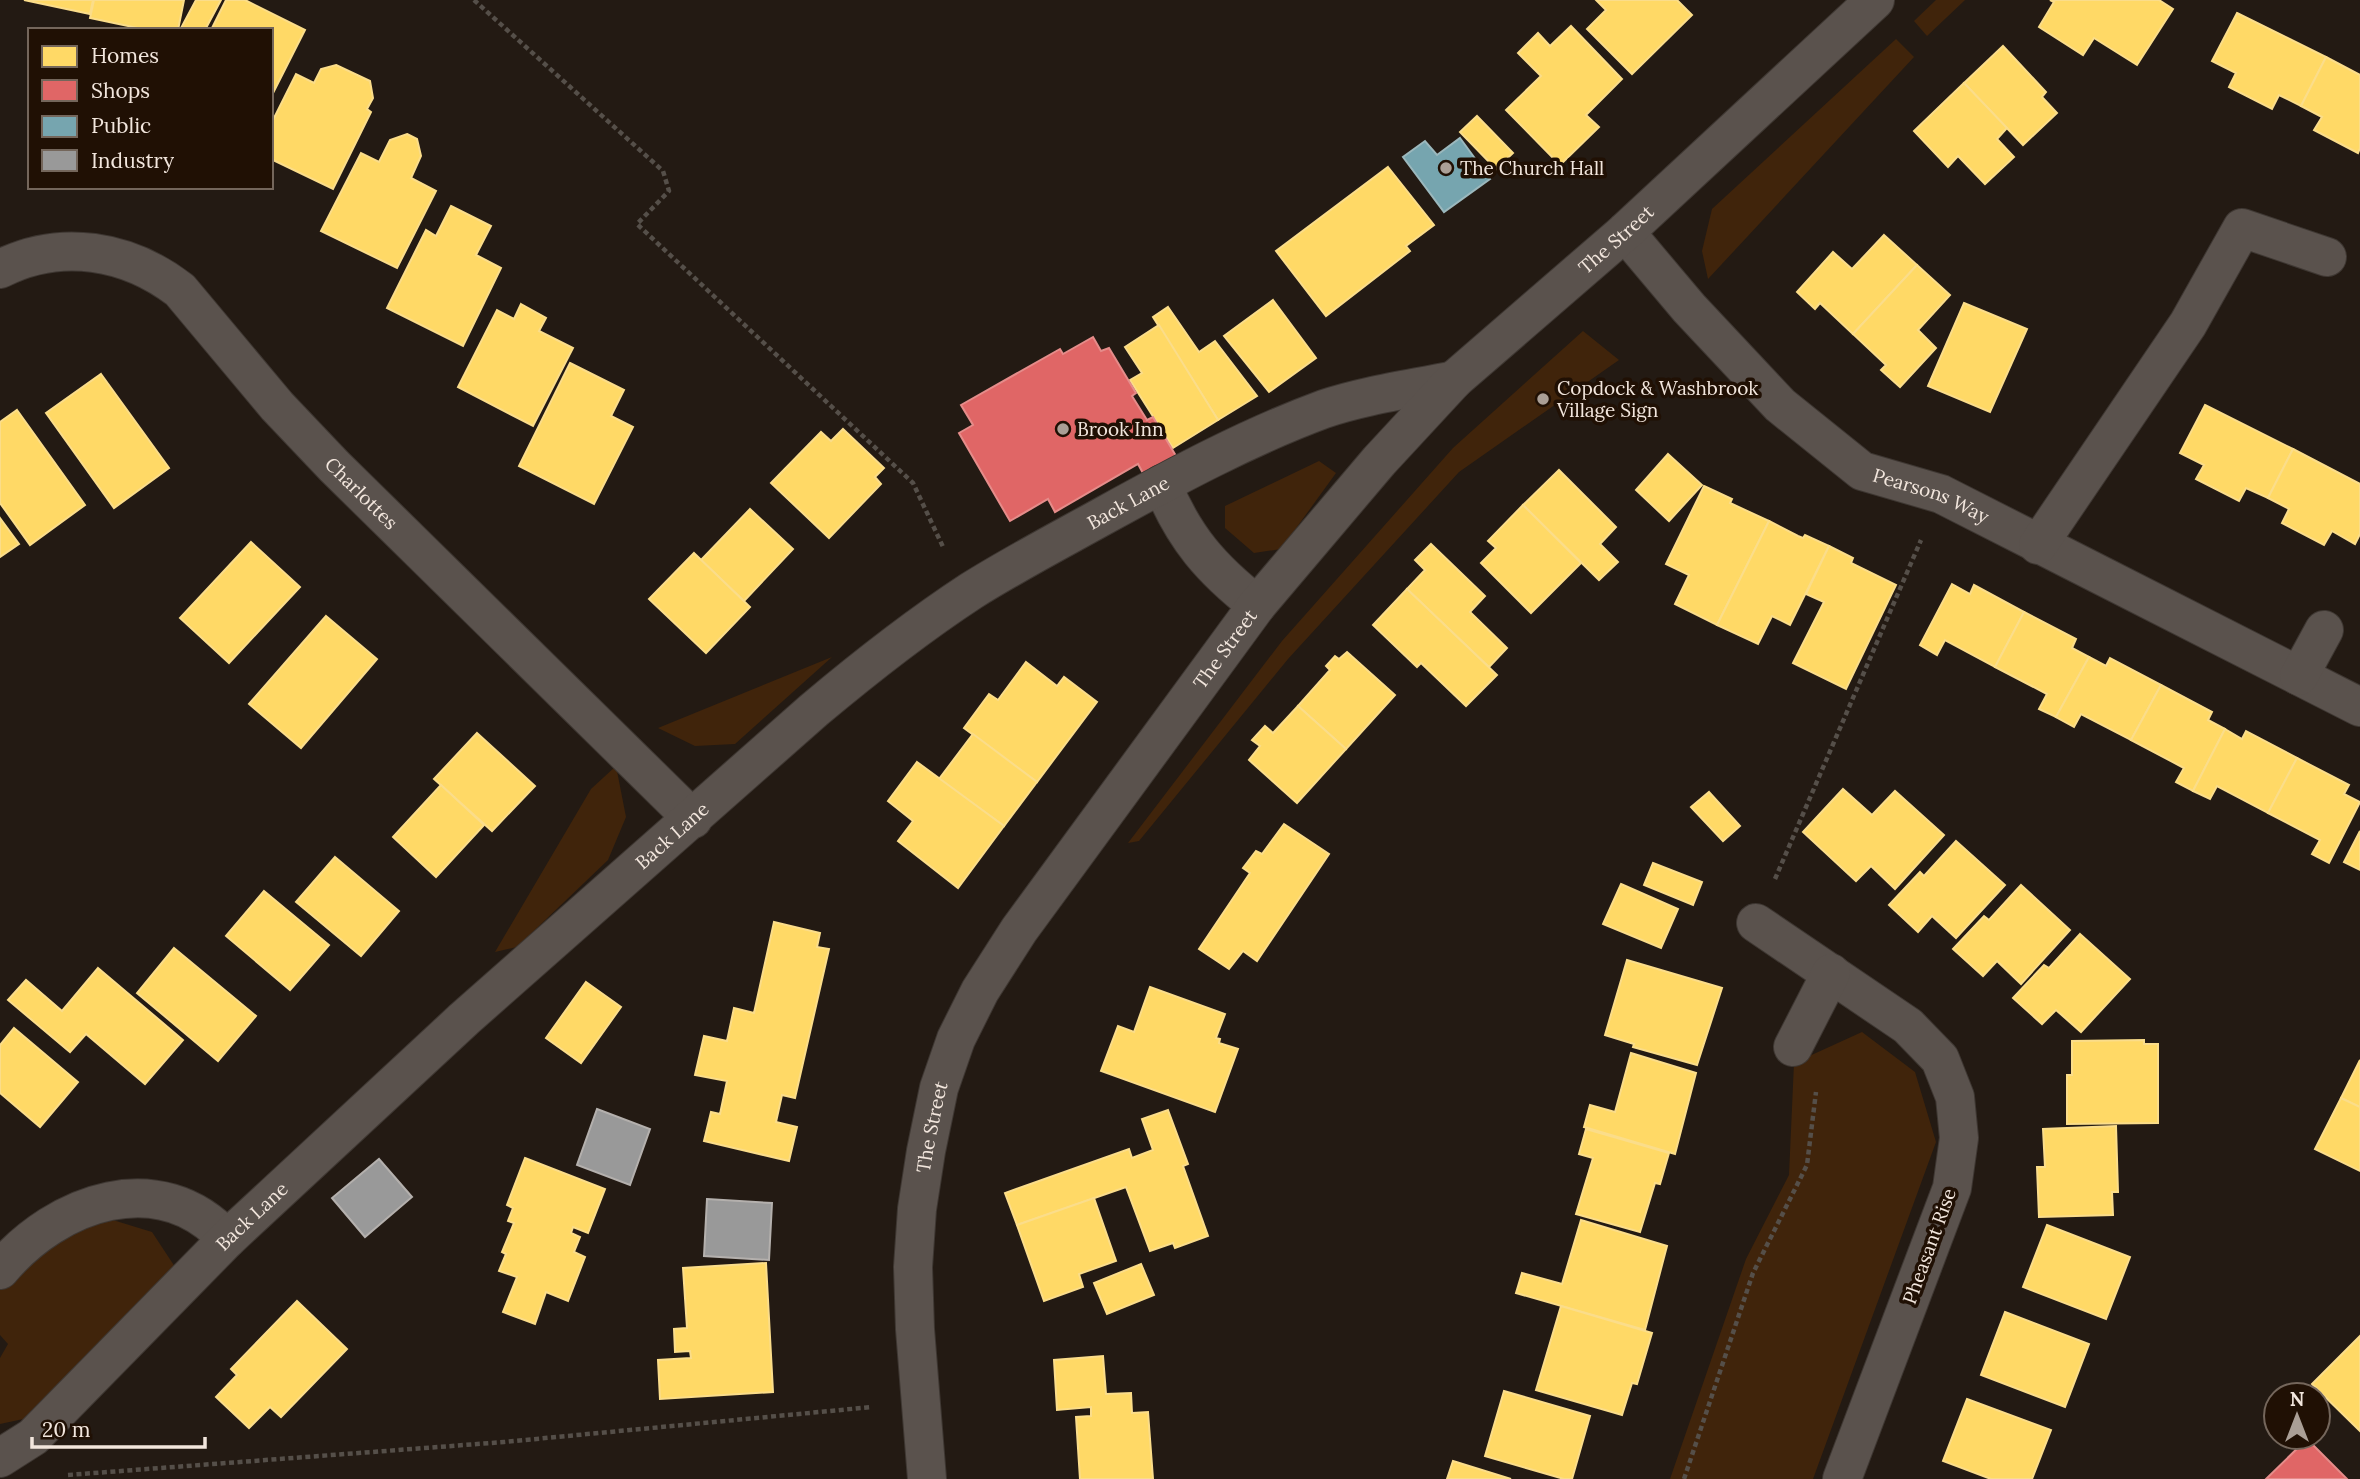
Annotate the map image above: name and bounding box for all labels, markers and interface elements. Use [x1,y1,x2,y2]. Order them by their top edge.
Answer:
legend [28,28,273,189]
text: Homes [91,42,159,69]
text: Shops [91,77,150,104]
text: Public [91,112,151,139]
text: Industry [91,147,174,174]
place label: The Church Hall [1460,156,1604,180]
marker: The Church Hall [1438,160,1454,176]
street label: The Street [1573,199,1659,279]
place label: Copdock & Washbrook Village Sign [1556,376,1759,422]
marker: Copdock & Washbrook Village Sign [1535,391,1551,407]
place label: Brook Inn [1077,417,1163,441]
marker: Brook Inn [1055,421,1071,437]
street label: Charlottes [320,452,403,534]
street label: Pearsons Way [1870,463,1993,528]
street label: Back Lane [1083,470,1173,535]
street label: The Street [1188,604,1262,693]
street label: Back Lane [630,797,714,874]
street label: The Street [911,1077,953,1174]
street label: Back Lane [210,1177,293,1255]
street label: Pheasant Rise [1897,1185,1961,1307]
north arrow [2262,1381,2332,1451]
text: N [2290,1387,2305,1411]
scale bar [32,1406,205,1450]
text: 20 m [42,1416,91,1443]

